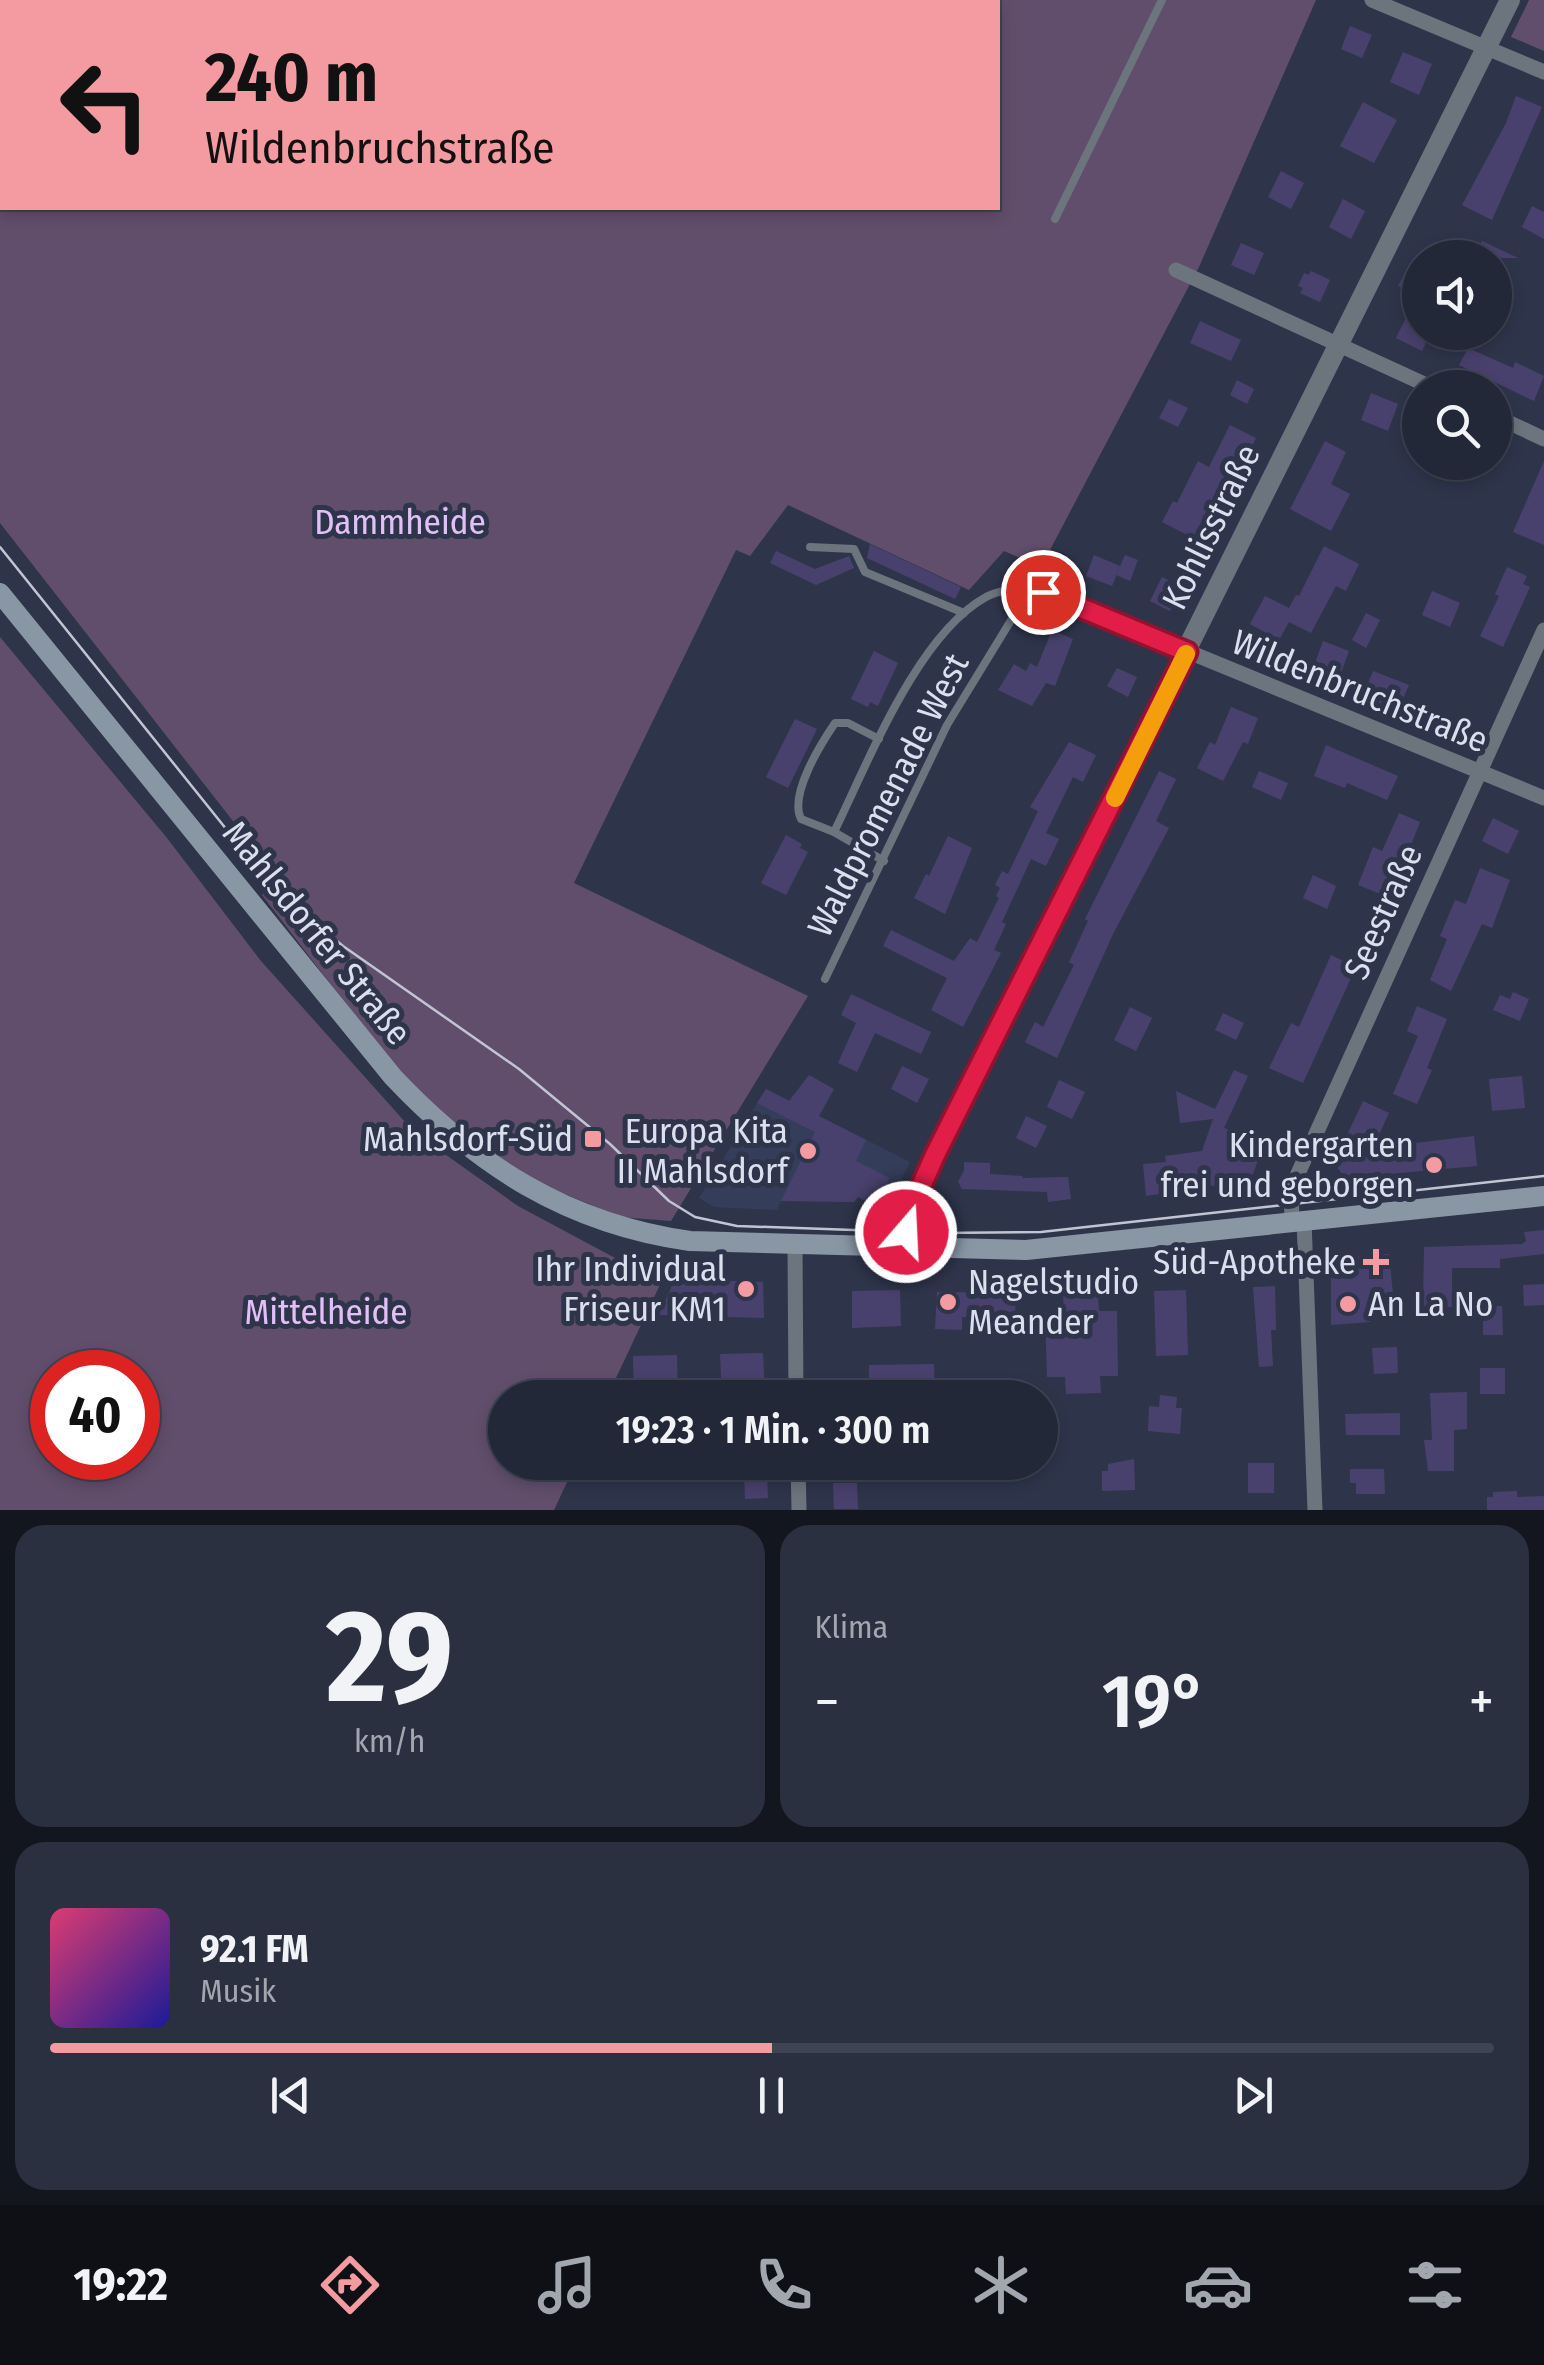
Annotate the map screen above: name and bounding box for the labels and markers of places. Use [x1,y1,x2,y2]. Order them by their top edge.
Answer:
pin [1001,550,1086,635]
place label: Europa Kita II Mahlsdorf [617,1110,790,1192]
place label: Mahlsdorf-Süd [363,1118,573,1160]
place label: Kindergarten frei und geborgen [1160,1124,1414,1206]
marker: Mahlsdorf-Süd [582,1128,604,1150]
marker: Europa Kita II Mahlsdorf [797,1140,819,1162]
marker: Kindergarten frei und geborgen [1423,1154,1445,1176]
place label: Süd-Apotheke [1153,1241,1356,1283]
place label: Ihr Individual Friseur KM1 [535,1248,726,1330]
marker: Süd-Apotheke [1365,1251,1387,1273]
place label: Nagelstudio Meander [968,1261,1139,1343]
marker: Ihr Individual Friseur KM1 [735,1278,757,1300]
place label: An La No [1368,1283,1493,1325]
marker: Nagelstudio Meander [937,1291,959,1313]
marker: An La No [1337,1293,1359,1315]

